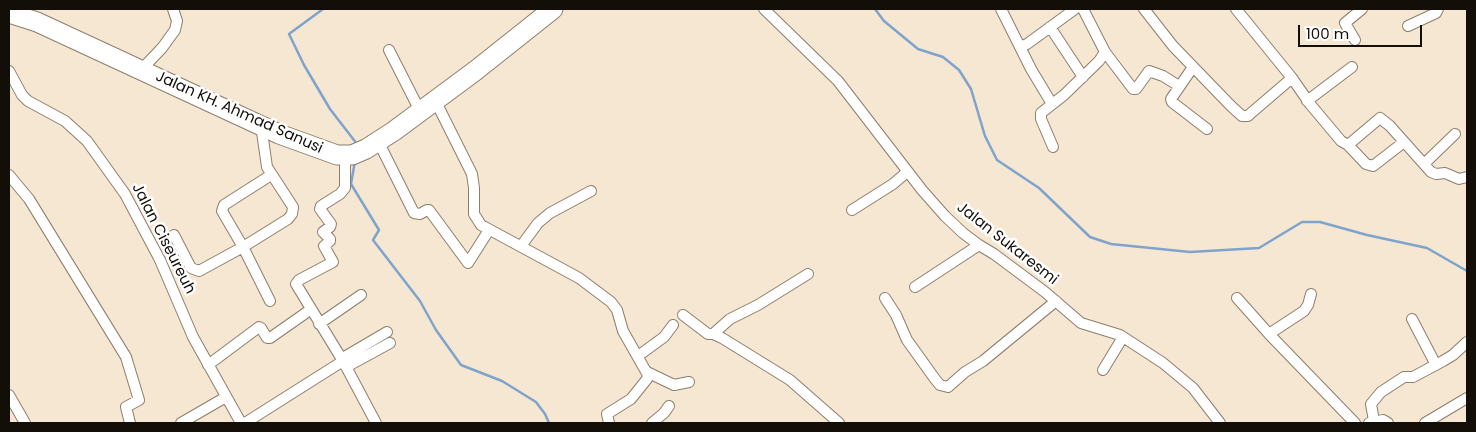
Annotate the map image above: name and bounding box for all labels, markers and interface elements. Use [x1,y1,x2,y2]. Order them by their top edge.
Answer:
scale bar [1301,15,1425,47]
text: 100 m [1306,23,1349,44]
street label: Jalan KH. Ahmad Sanusi [153,68,325,158]
street label: Jalan Ciseureuh [127,181,199,297]
street label: Jalan Sukaresmi [953,199,1061,289]

